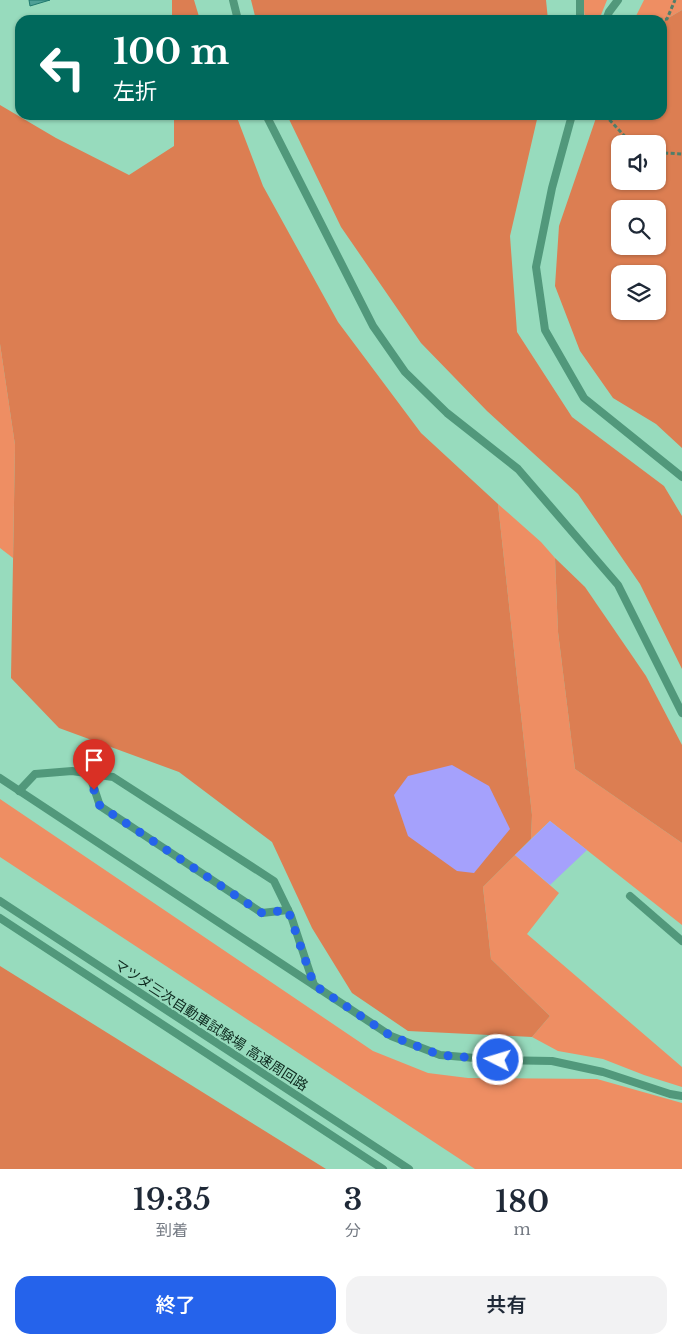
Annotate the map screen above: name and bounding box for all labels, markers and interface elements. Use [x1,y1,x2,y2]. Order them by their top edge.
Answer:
text: 100 m [113,30,229,73]
icon: left [30,35,95,100]
text: 左折 [113,78,157,105]
map controls [611,135,666,320]
button: sound [611,135,666,190]
button: search [611,200,666,255]
button: layers [611,265,666,320]
pin [73,739,115,790]
icon: arrive [80,746,108,774]
street label: マツダ三次自動車試験場 高速周回路 [110,955,312,1095]
position arrow [471,1033,523,1085]
text: 19:35 [133,1181,211,1218]
text: 3 [343,1181,362,1218]
text: 180 [495,1183,549,1220]
text: m [514,1219,531,1239]
text: 到着 [156,1220,188,1240]
text: 分 [345,1220,361,1240]
button: 終了 [15,1276,336,1334]
button: 共有 [346,1276,667,1334]

